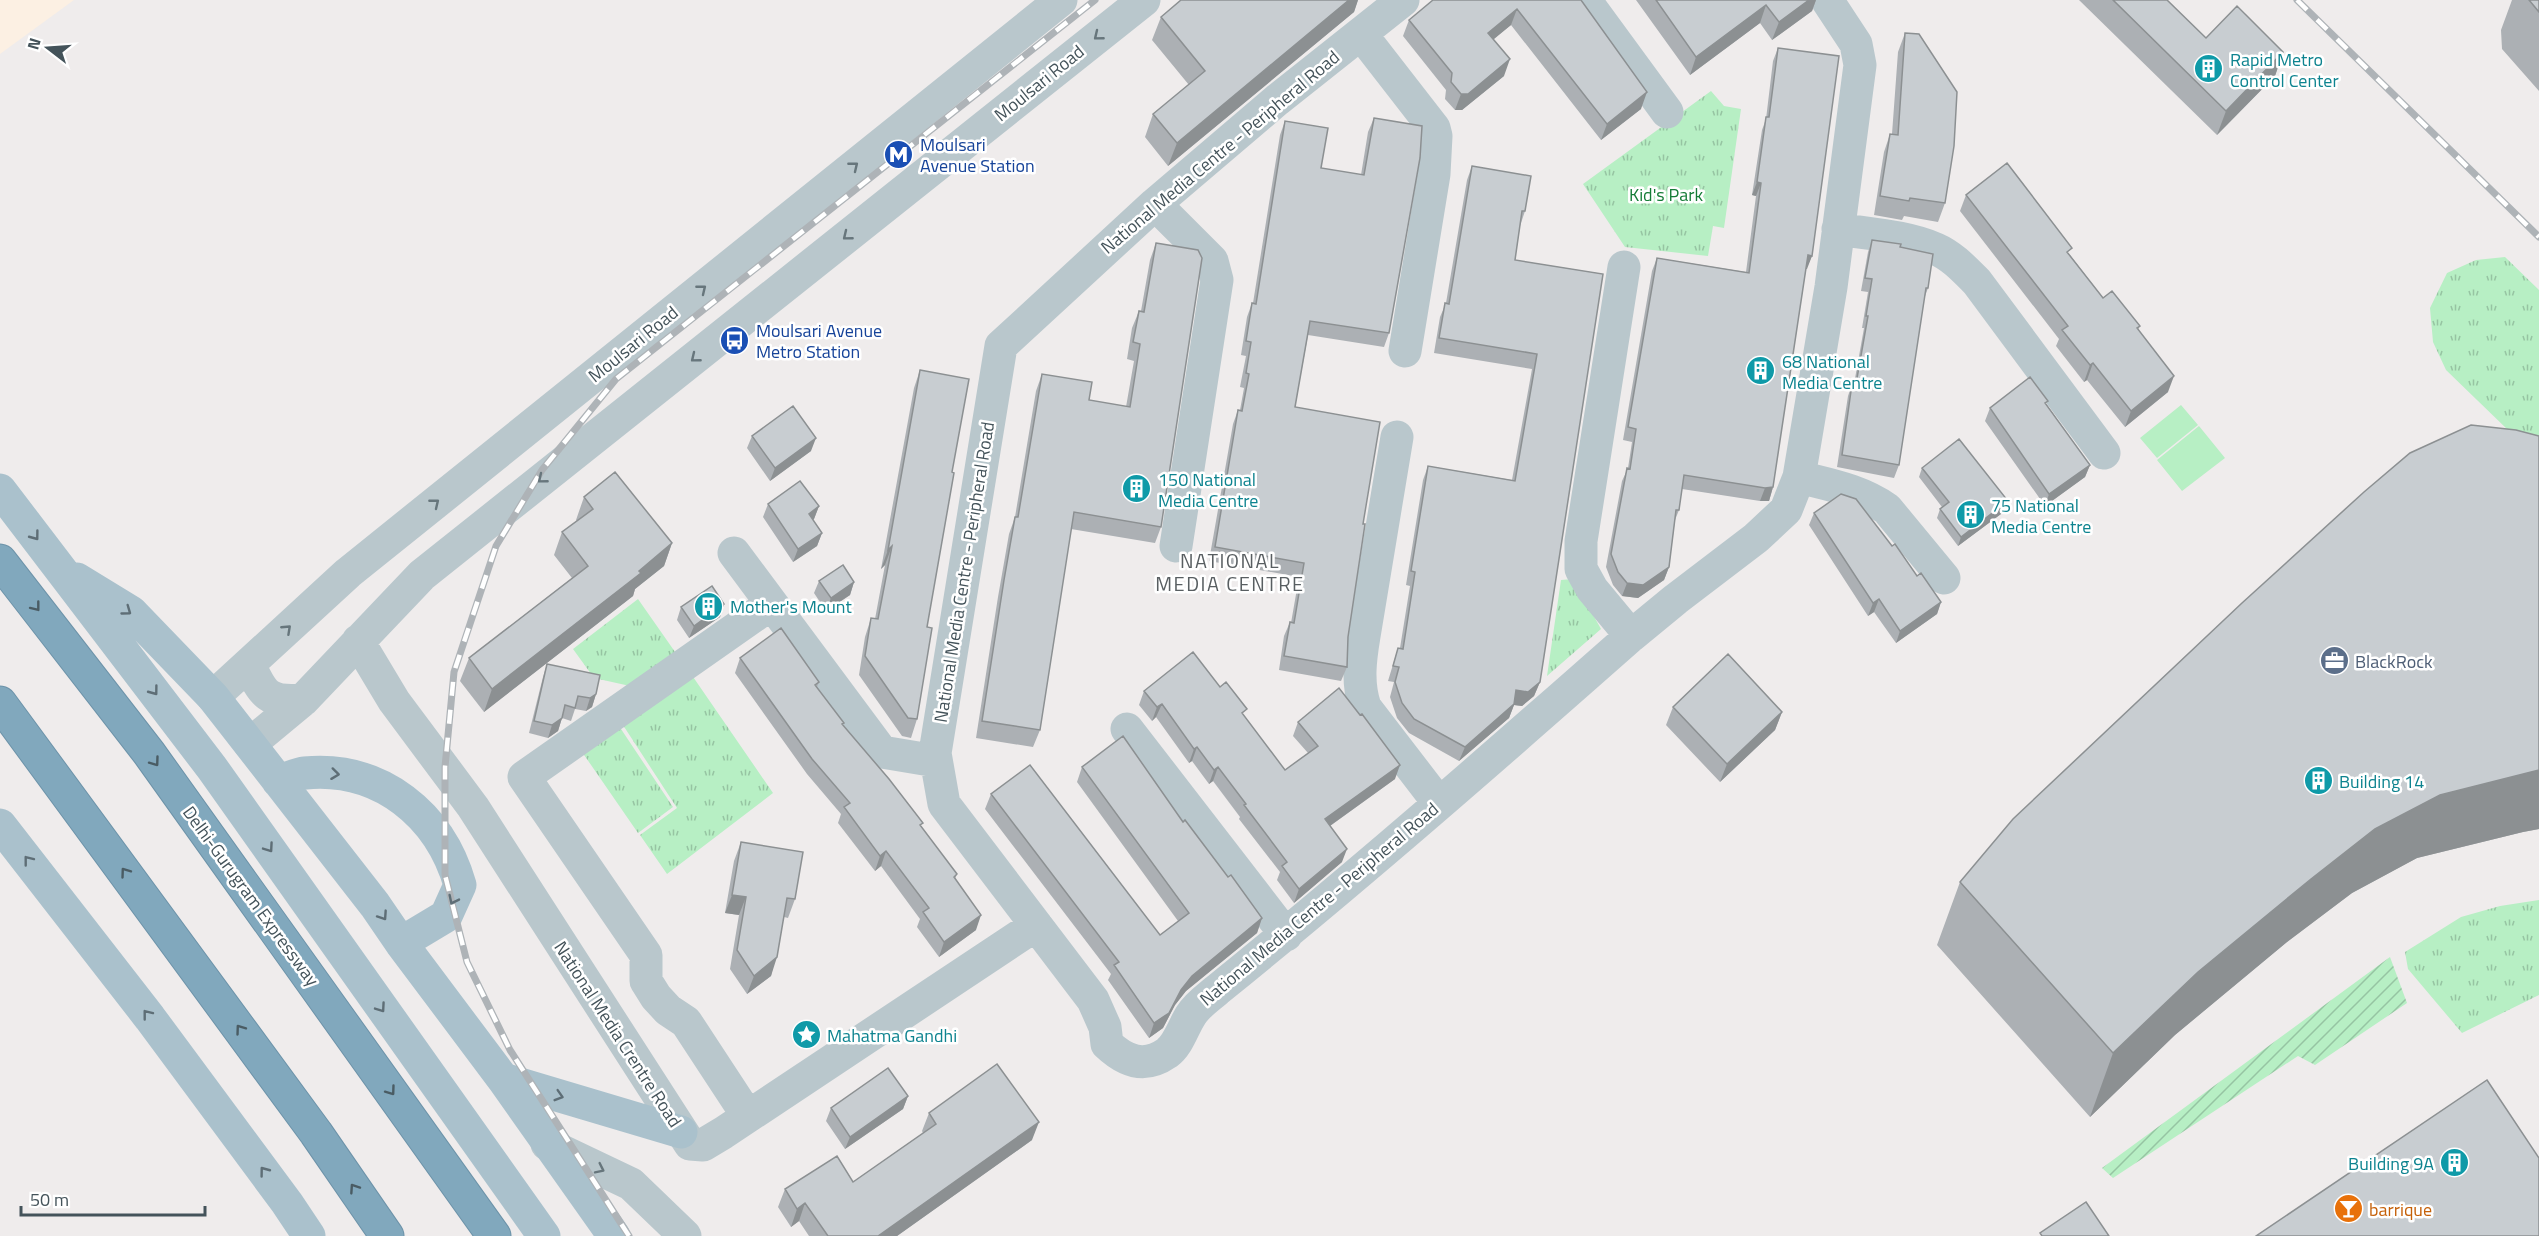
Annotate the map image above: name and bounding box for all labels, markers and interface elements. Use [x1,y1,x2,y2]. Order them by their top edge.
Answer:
north arrow [18,18,78,78]
one-way arrow [1094,29,1105,40]
text: N [21,35,47,52]
street label: Moulsari Road [988,38,1090,128]
street label: National Media Centre - Peripheral Road [1095,44,1345,260]
place label: Rapid Metro Control Center [2230,46,2339,94]
building icon: Rapid Metro Control Center [2193,53,2225,85]
place label: Moulsari Avenue Station [920,131,1035,179]
metro station icon: Moulsari Avenue Station [883,138,915,170]
one-way arrow [847,163,858,174]
park label: Kid's Park [1629,181,1703,208]
one-way arrow [843,229,854,240]
one-way arrow [695,285,706,296]
street label: Moulsari Road [582,299,684,389]
place label: Moulsari Avenue Metro Station [756,317,882,365]
bus stop icon: Moulsari Avenue Metro Station [719,324,751,356]
place label: 68 National Media Centre [1782,348,1882,396]
one-way arrow [690,350,701,361]
building icon: 68 National Media Centre [1745,355,1777,387]
street label: National Media Centre - Peripheral Road [927,420,1001,724]
place label: 150 National Media Centre [1158,466,1258,514]
one-way arrow [538,472,549,483]
building icon: 150 National Media Centre [1121,473,1153,505]
place label: 75 National Media Centre [1991,492,2091,540]
one-way arrow [428,499,439,510]
building icon: 75 National Media Centre [1954,499,1986,531]
one-way arrow [28,530,39,541]
district label: NATIONAL MEDIA CENTRE [1155,545,1305,599]
building icon: Mother's Mount [693,590,725,622]
place label: Mother's Mount [730,593,852,620]
one-way arrow [28,601,39,612]
one-way arrow [120,604,131,615]
one-way arrow [280,625,290,636]
office icon: BlackRock [2318,645,2350,677]
place label: BlackRock [2355,648,2433,675]
one-way arrow [146,685,157,696]
one-way arrow [148,755,159,766]
building icon: Building 14 [2302,765,2334,797]
one-way arrow [331,767,340,780]
place label: Building 14 [2339,768,2424,795]
street label: National Media Centre - Peripheral Road [1194,796,1444,1012]
street label: Delhi-Gurugram Expressway [176,800,326,992]
one-way arrow [262,842,273,853]
one-way arrow [24,856,35,867]
one-way arrow [121,868,132,879]
one-way arrow [449,893,461,904]
one-way arrow [375,910,387,920]
street label: National Media Crentre Road [548,936,688,1132]
one-way arrow [374,1001,385,1012]
one-way arrow [144,1010,155,1021]
place icon: Mahatma Gandhi [790,1019,822,1051]
place label: Mahatma Gandhi [827,1022,957,1049]
one-way arrow [237,1025,248,1036]
one-way arrow [384,1085,395,1096]
one-way arrow [553,1089,564,1101]
building icon: Building 9A [2439,1147,2471,1179]
place label: Building 9A [2348,1150,2434,1177]
one-way arrow [594,1162,604,1173]
one-way arrow [260,1166,271,1177]
scale bar [21,1179,206,1217]
one-way arrow [350,1183,361,1194]
text: 50 m [30,1186,69,1213]
bar icon: barrique [2332,1193,2364,1225]
place label: barrique [2369,1196,2432,1223]

